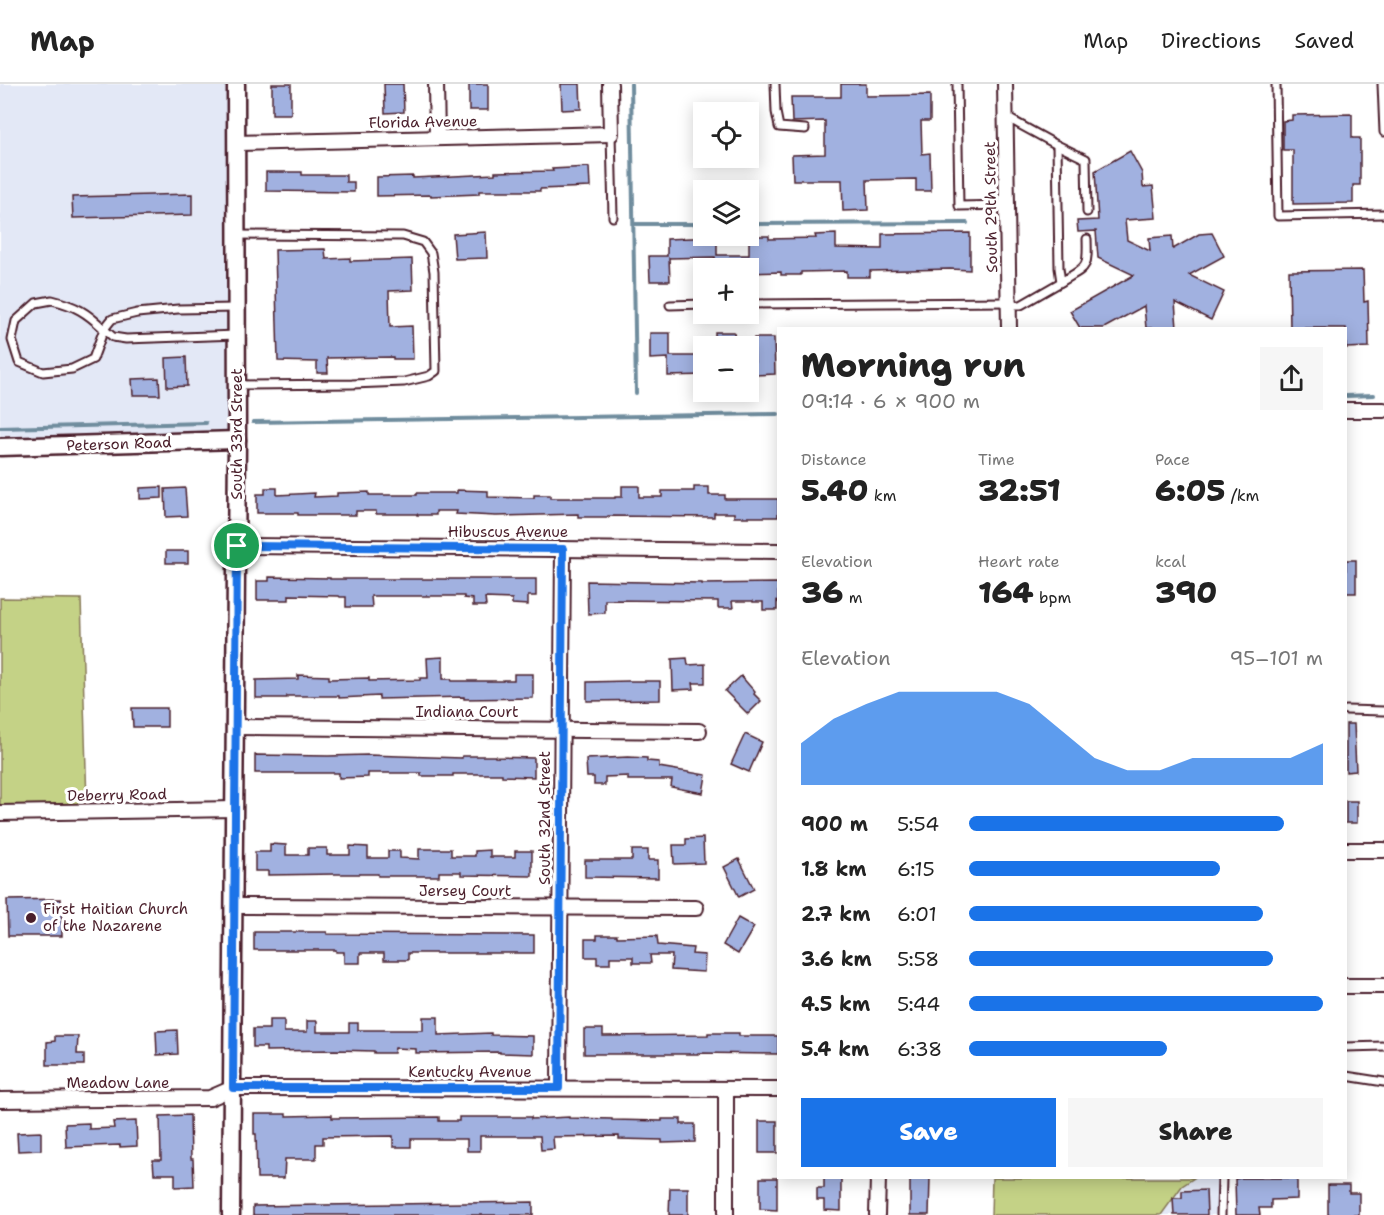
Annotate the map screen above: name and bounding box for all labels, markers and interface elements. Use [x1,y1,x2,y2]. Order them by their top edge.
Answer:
text: Map [30,22,95,60]
text: Map [1083,27,1128,55]
text: Directions [1161,27,1261,55]
text: Saved [1294,27,1354,55]
map controls [693,102,759,402]
button: locate [693,102,759,168]
street label: Florida Avenue [368,111,478,133]
street label: South 29th Street [980,141,1002,273]
button: layers [693,180,759,246]
button: + [693,258,759,324]
button: − [693,336,759,402]
text: Morning run [801,343,1025,388]
button: share [1260,347,1323,410]
street label: South 33rd Street [227,368,247,500]
text: 09:14 · 6 × 900 m [801,388,980,414]
street label: Peterson Road [66,432,172,456]
text: Distance [801,449,867,470]
text: Time [978,449,1015,470]
text: Pace [1155,449,1190,470]
text: 5.40 [801,470,868,511]
text: 32:51 [978,470,1061,511]
text: 6:05 [1155,470,1225,511]
text: km [868,485,897,506]
text: /km [1225,485,1259,506]
pin [211,520,262,571]
street label: Hibuscus Avenue [448,522,568,542]
icon: arrive [220,529,253,562]
text: Elevation [801,551,873,572]
text: Heart rate [978,551,1060,572]
text: kcal [1155,551,1186,572]
text: 36 [801,572,843,613]
text: 164 [978,572,1034,613]
text: 390 [1155,572,1217,613]
text: m [843,587,863,608]
text: bpm [1034,587,1071,608]
text: Elevation [801,645,891,671]
text: 95–101 m [1229,645,1323,671]
street label: Indiana Court [415,702,519,722]
street label: South 32nd Street [535,751,555,885]
street label: Deberry Road [67,784,168,806]
text: 900 m [801,811,868,837]
text: 5:54 [897,811,939,837]
text: 1.8 km [801,856,867,882]
text: 6:15 [897,856,935,882]
street label: Jersey Court [419,881,511,901]
place label: First Haitian Church of the Nazarene [43,899,188,936]
text: 2.7 km [801,901,870,927]
text: 6:01 [897,901,937,927]
marker: First Haitian Church of the Nazarene [24,911,38,925]
text: 3.6 km [801,946,872,972]
text: 5:58 [897,946,939,972]
text: 4.5 km [801,991,870,1017]
text: 5:44 [897,991,940,1017]
text: 5.4 km [801,1036,869,1062]
text: 6:38 [897,1036,942,1062]
street label: Kentucky Avenue [408,1062,532,1082]
street label: Meadow Lane [66,1073,170,1093]
button: Save [801,1098,1056,1167]
button: Share [1068,1098,1323,1167]

